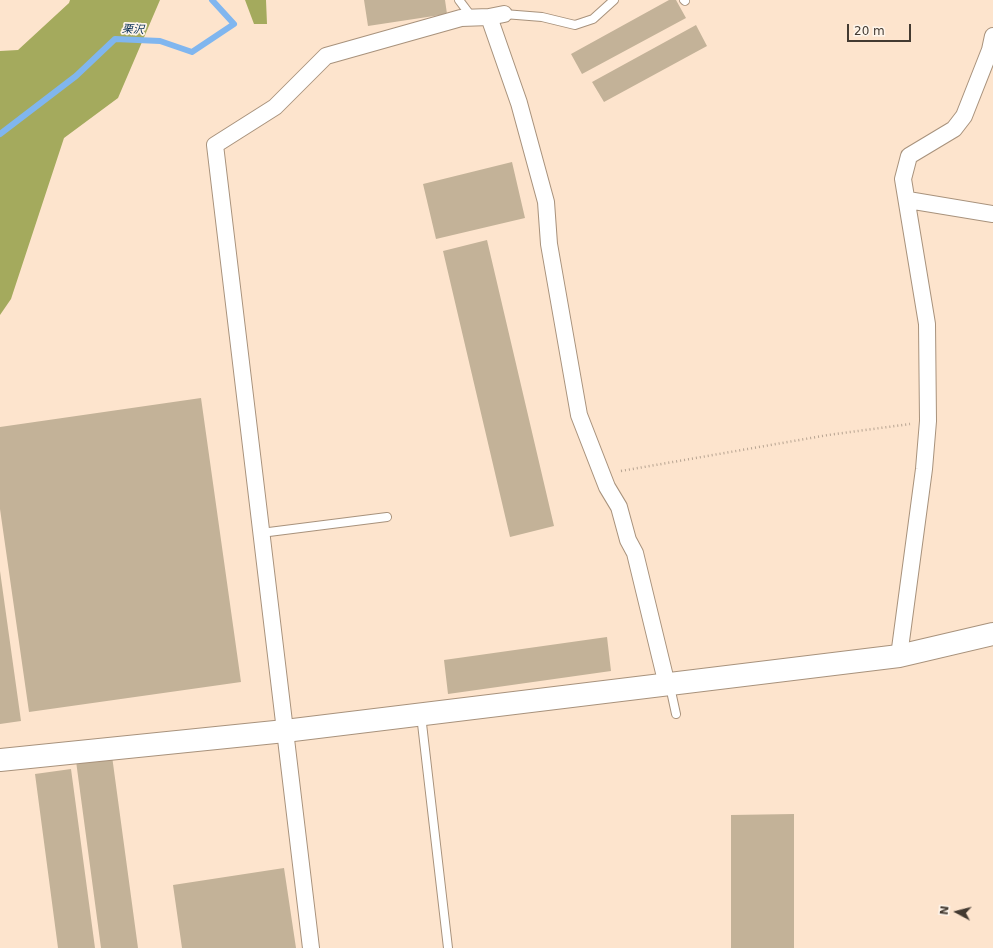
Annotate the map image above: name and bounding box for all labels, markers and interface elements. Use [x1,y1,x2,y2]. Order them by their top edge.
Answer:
scale bar [849,16,913,42]
water label: 栗沢 [122,23,144,37]
text: 20 m [854,24,885,38]
north arrow [937,892,977,932]
text: N [938,905,952,916]

